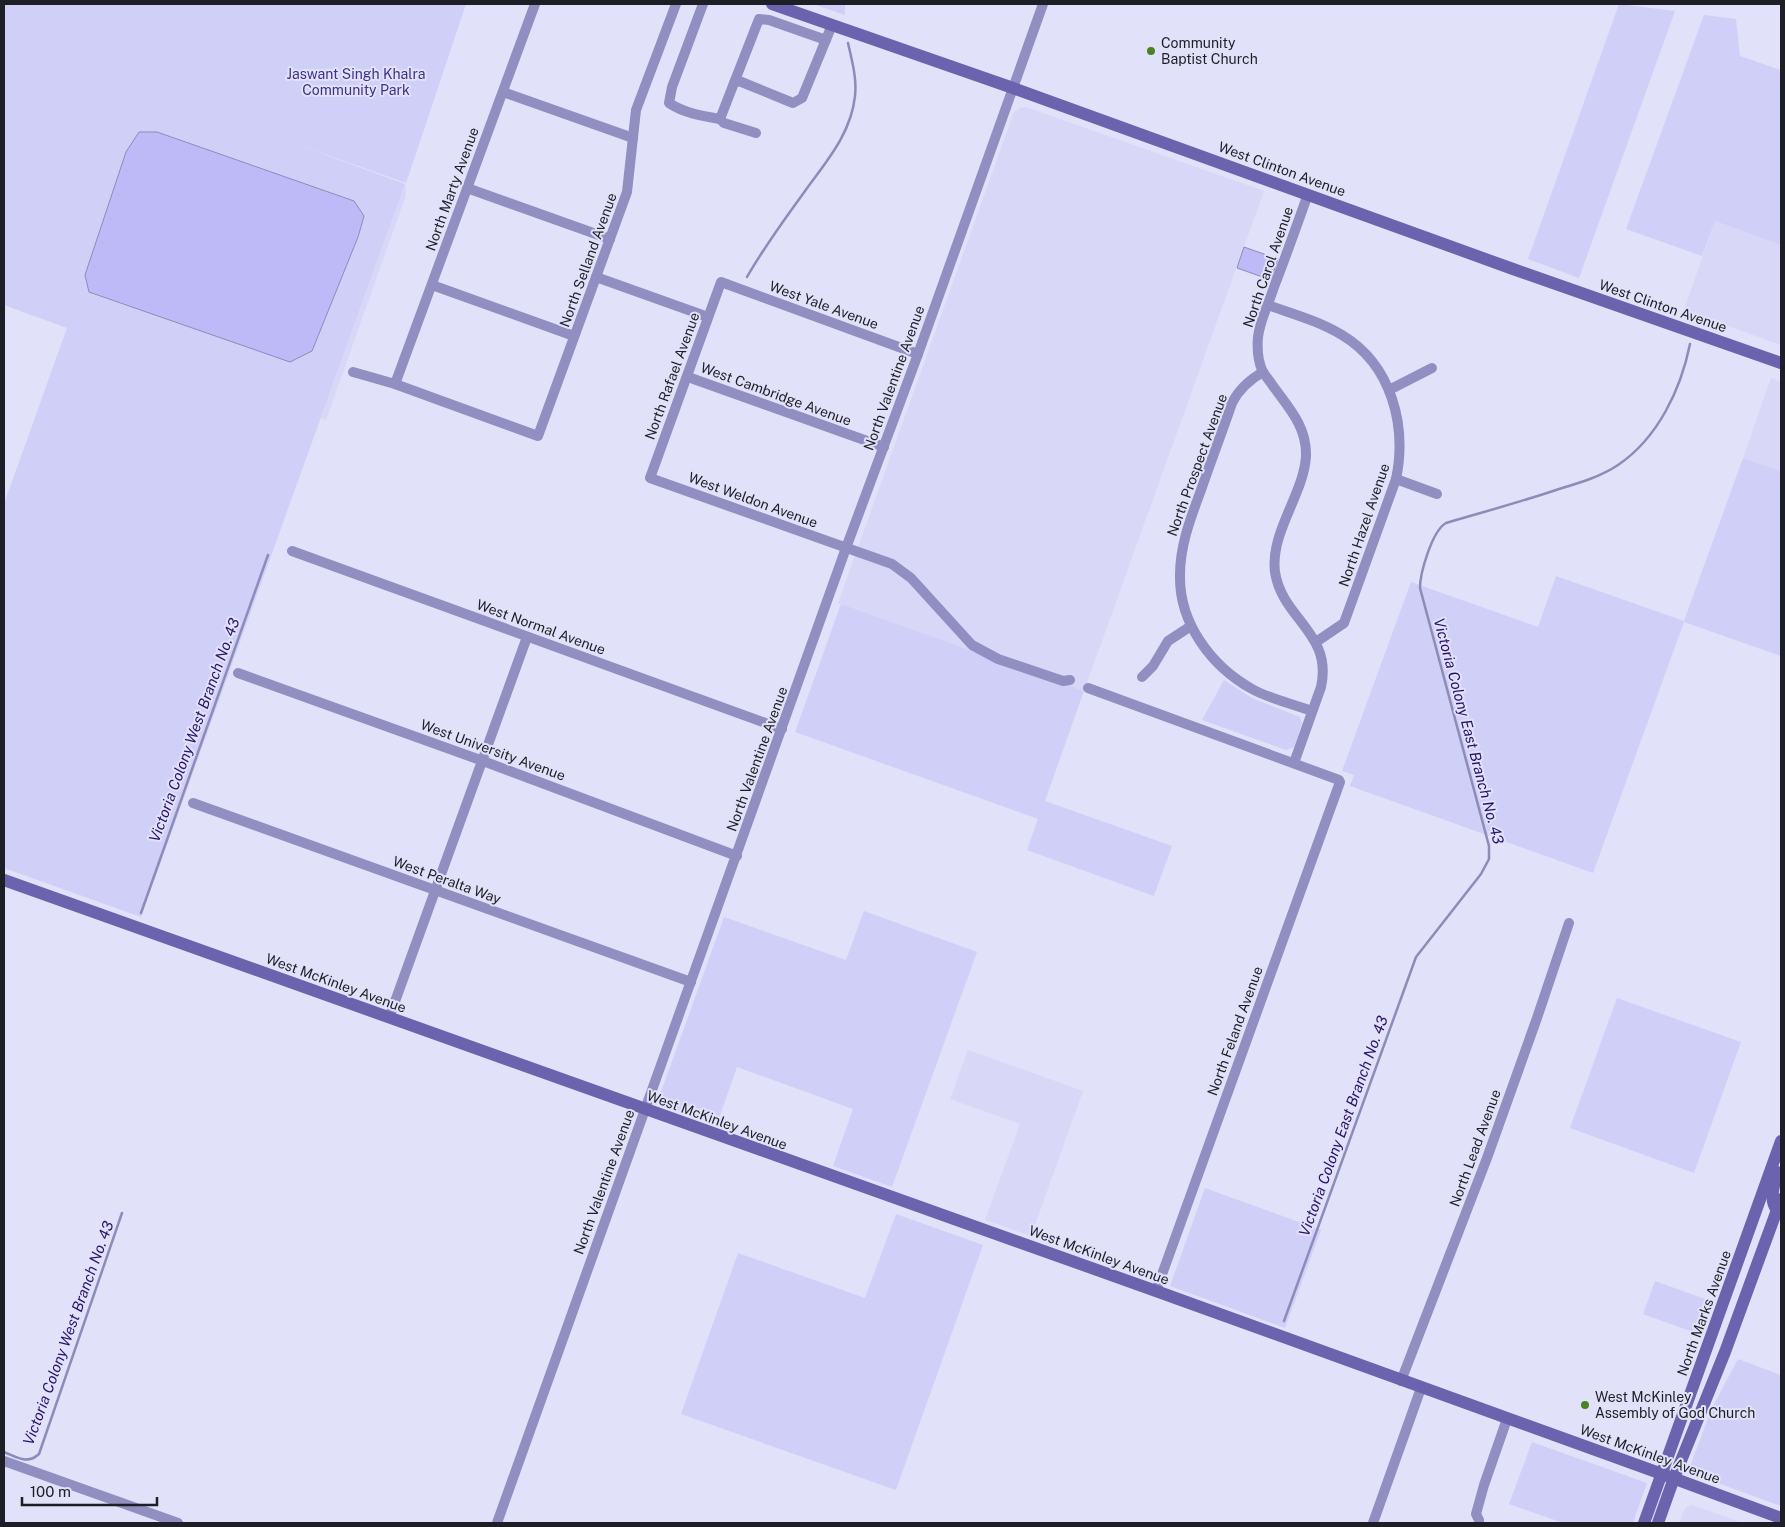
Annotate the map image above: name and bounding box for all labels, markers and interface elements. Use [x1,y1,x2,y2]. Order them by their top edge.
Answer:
place label: Community Baptist Church [1161,35,1258,67]
marker: Community Baptist Church [1145,45,1157,57]
park label: Jaswant Singh Khalra Community Park [287,66,425,98]
street label: North Marty Avenue [422,125,482,253]
street label: West Clinton Avenue [1216,139,1348,199]
street label: North Selland Avenue [556,191,620,329]
street label: North Carol Avenue [1240,204,1296,330]
street label: West Clinton Avenue [1597,277,1729,335]
street label: West Yale Avenue [767,278,881,332]
street label: North Valentine Avenue [860,303,928,453]
street label: North Rafael Avenue [641,310,703,442]
street label: West Cambridge Avenue [698,359,854,429]
street label: North Prospect Avenue [1164,392,1230,538]
street label: North Hazel Avenue [1335,461,1393,589]
street label: West Weldon Avenue [686,469,820,531]
street label: West Normal Avenue [474,596,608,658]
water label: Victoria Colony West Branch No. 43 [145,616,243,844]
water label: Victoria Colony East Branch No. 43 [1431,616,1507,846]
street label: North Valentine Avenue [723,684,791,834]
street label: West University Avenue [418,716,568,784]
street label: West Peralta Way [391,853,504,907]
street label: West McKinley Avenue [264,950,408,1016]
street label: North Feland Avenue [1204,964,1266,1098]
water label: Victoria Colony East Branch No. 43 [1295,1013,1391,1239]
street label: West McKinley Avenue [645,1087,789,1153]
street label: North Lead Avenue [1446,1087,1504,1209]
street label: North Valentine Avenue [570,1107,638,1257]
water label: Victoria Colony West Branch No. 43 [19,1219,117,1447]
street label: West McKinley Avenue [1027,1222,1171,1288]
street label: North Marks Avenue [1674,1248,1734,1378]
place label: West McKinley Assembly of God Church [1595,1389,1755,1421]
marker: West McKinley Assembly of God Church [1579,1399,1591,1411]
street label: West McKinley Avenue [1578,1421,1722,1487]
scale bar [22,1474,158,1506]
text: 100 m [30,1483,71,1500]

